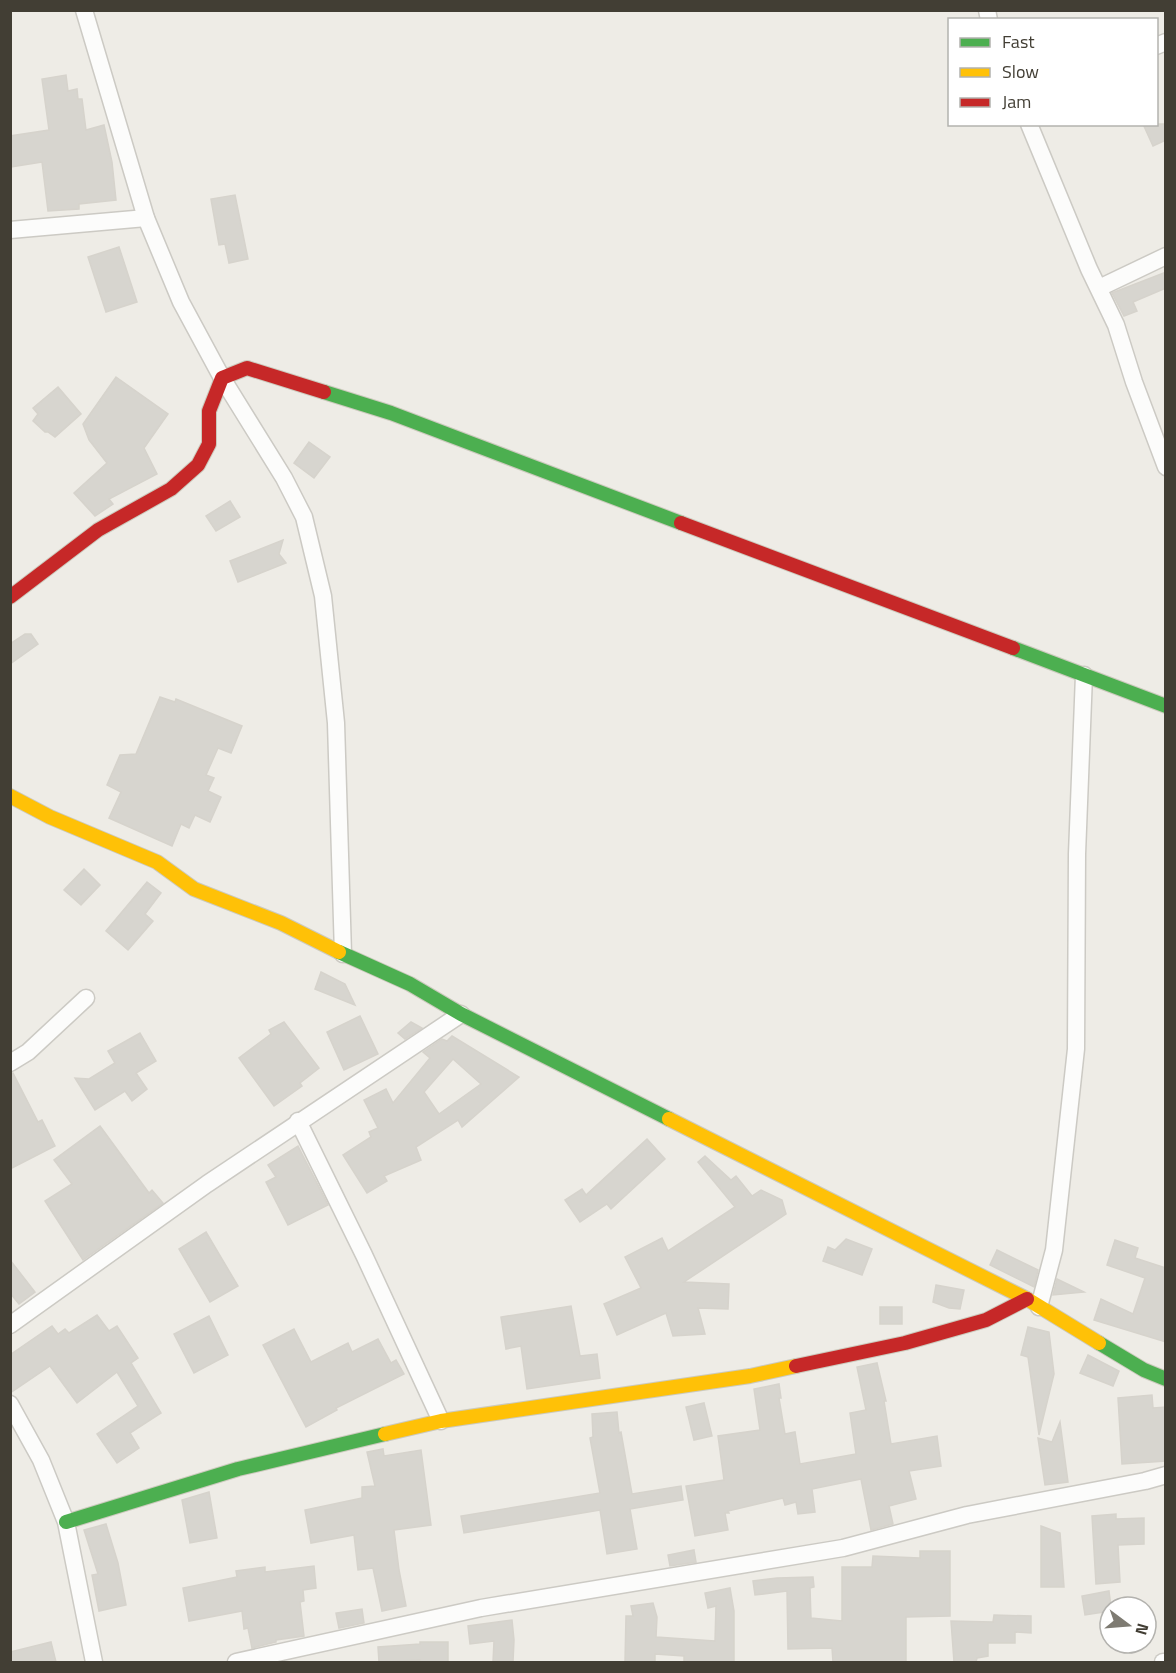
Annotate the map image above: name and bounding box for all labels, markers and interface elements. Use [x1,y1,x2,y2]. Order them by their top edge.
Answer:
legend [948,18,1158,126]
text: Fast [1002,28,1035,55]
text: Slow [1002,58,1039,85]
text: Jam [1002,88,1031,115]
north arrow [1098,1595,1158,1655]
text: N [1129,1620,1155,1638]

